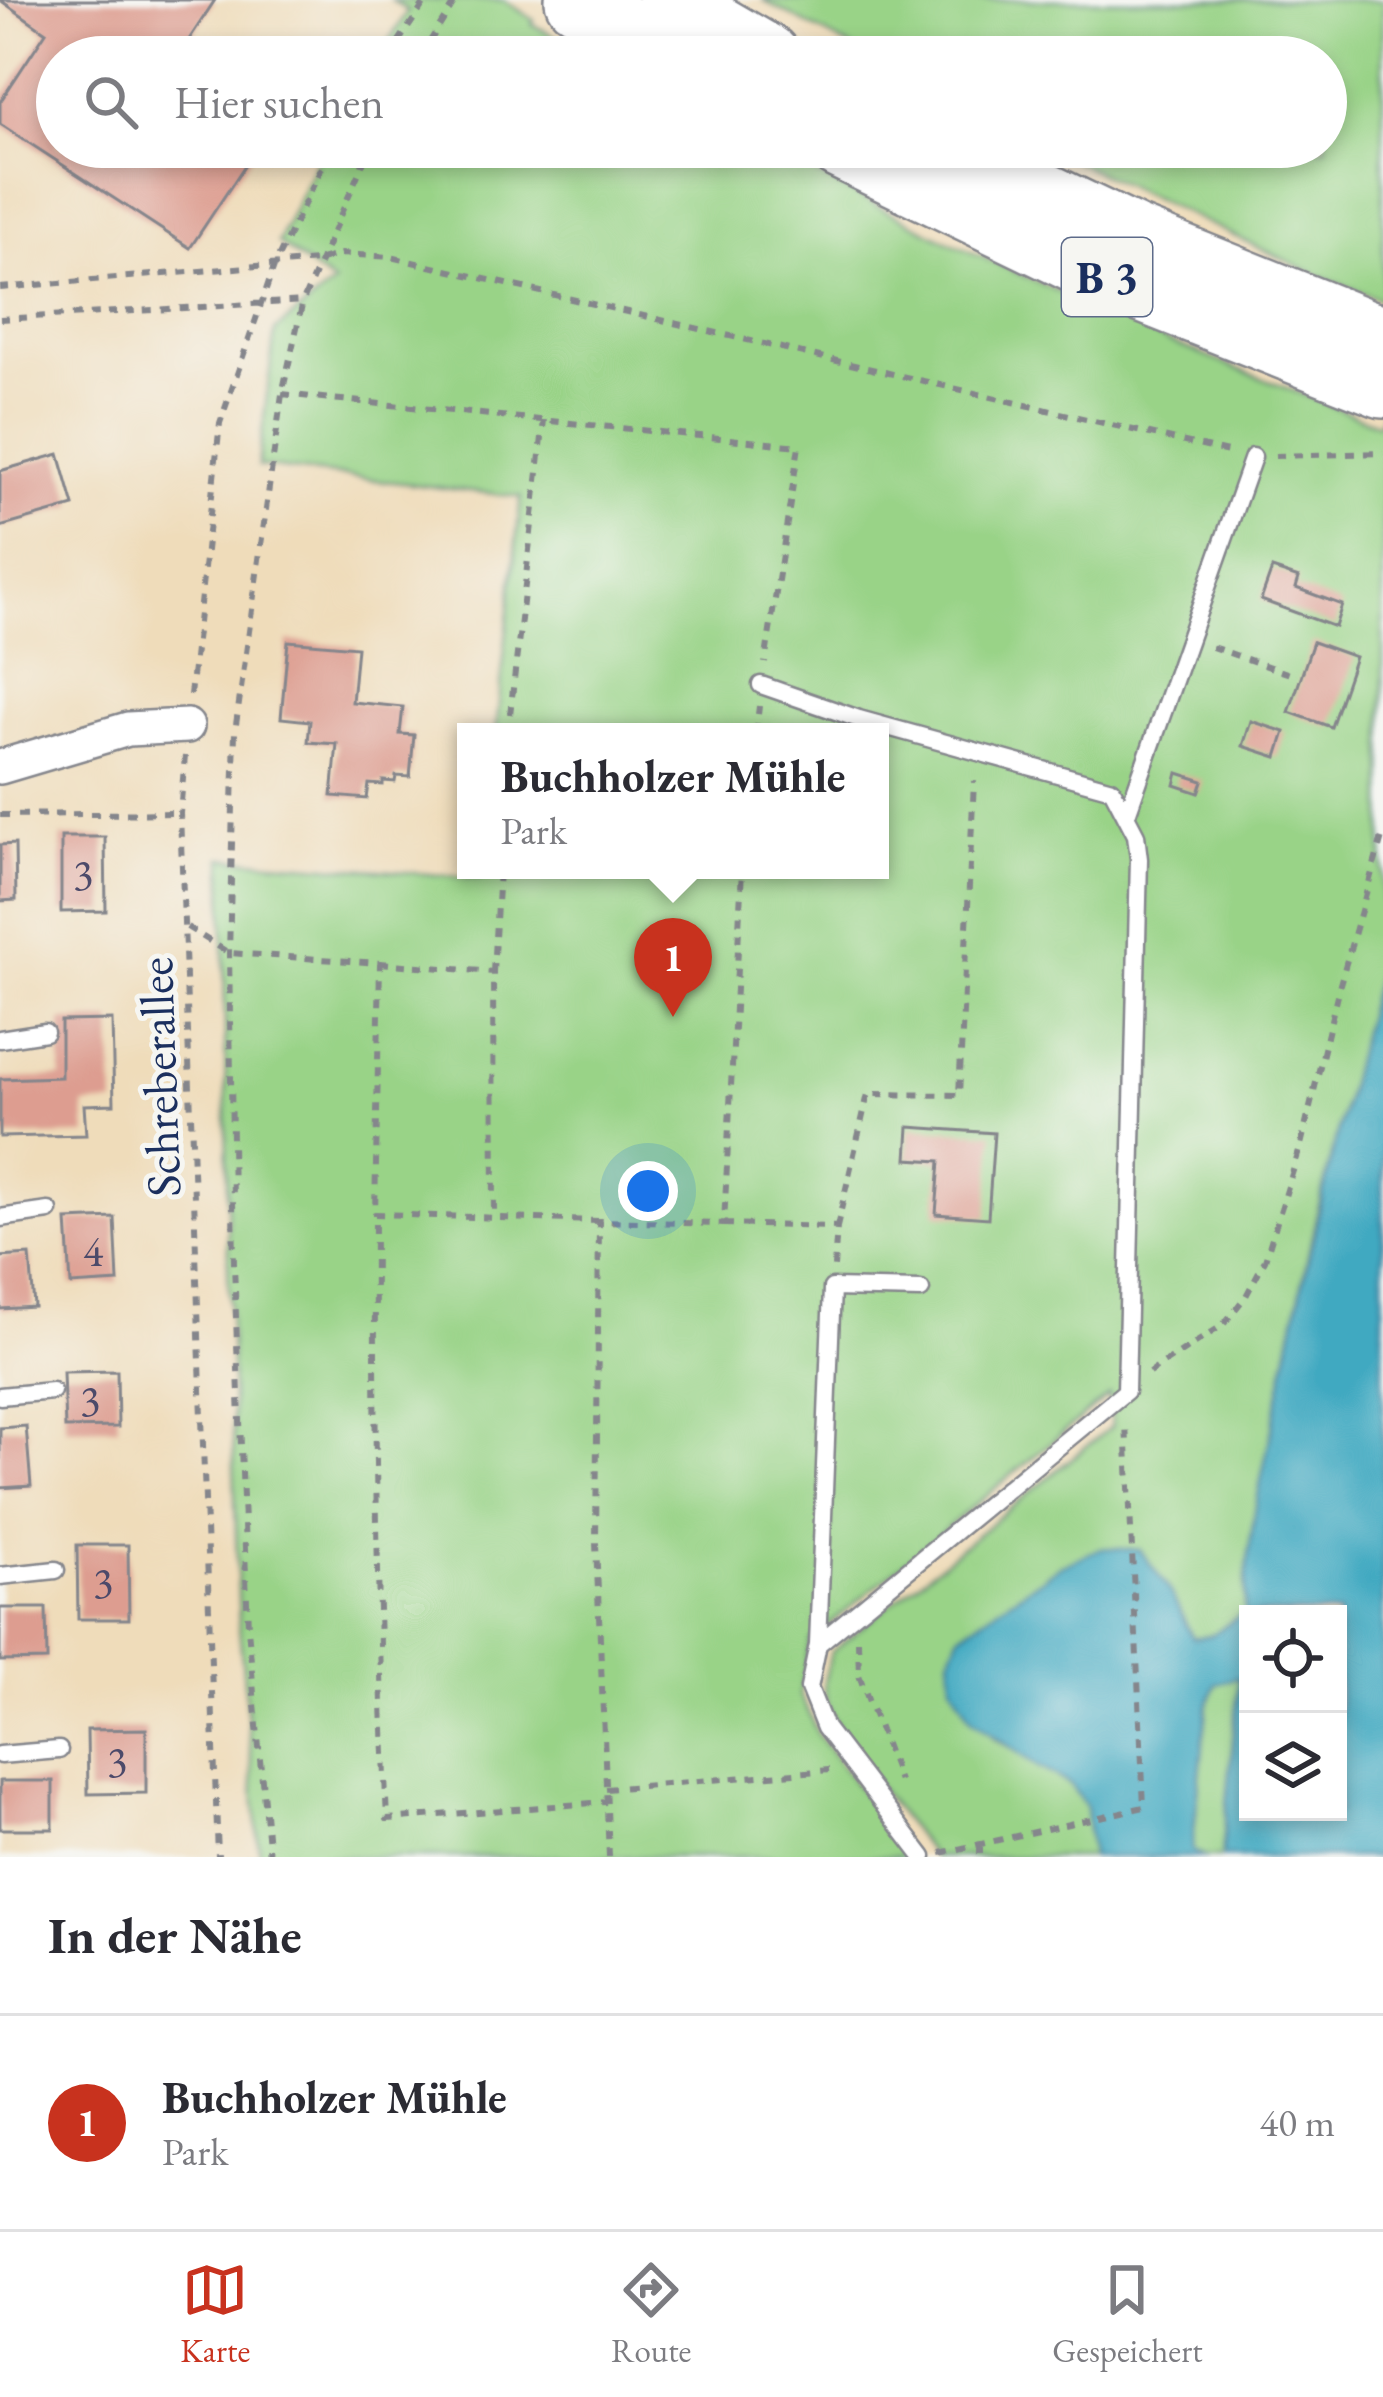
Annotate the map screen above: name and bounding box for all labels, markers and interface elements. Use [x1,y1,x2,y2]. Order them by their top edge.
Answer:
search box [36,36,1347,168]
icon: search [78,69,144,135]
text: Hier suchen [174,73,384,131]
road number: B 3 [1062,238,1152,316]
popup [457,723,889,879]
text: Buchholzer Mühle [501,747,845,805]
text: Park [501,805,567,856]
house number: 3 [73,847,93,902]
pin: 1 [634,918,712,1017]
street label: Schreberallee [124,956,194,1198]
your location [618,1161,678,1221]
house number: 4 [83,1224,104,1279]
house number: 3 [80,1373,100,1428]
house number: 3 [93,1555,113,1610]
map controls [1239,1605,1347,1821]
button: locate [1239,1605,1347,1713]
button: layers [1239,1713,1347,1821]
house number: 3 [107,1734,127,1789]
text: In der Nähe [48,1902,302,1968]
text: Buchholzer Mühle [162,2068,507,2126]
text: 1 [77,2097,97,2148]
text: 40 m [1259,2097,1335,2148]
text: Park [162,2126,228,2177]
tab: Karte [180,2257,250,2372]
tab: Route [611,2257,692,2372]
tab: Gespeichert [1052,2257,1203,2372]

